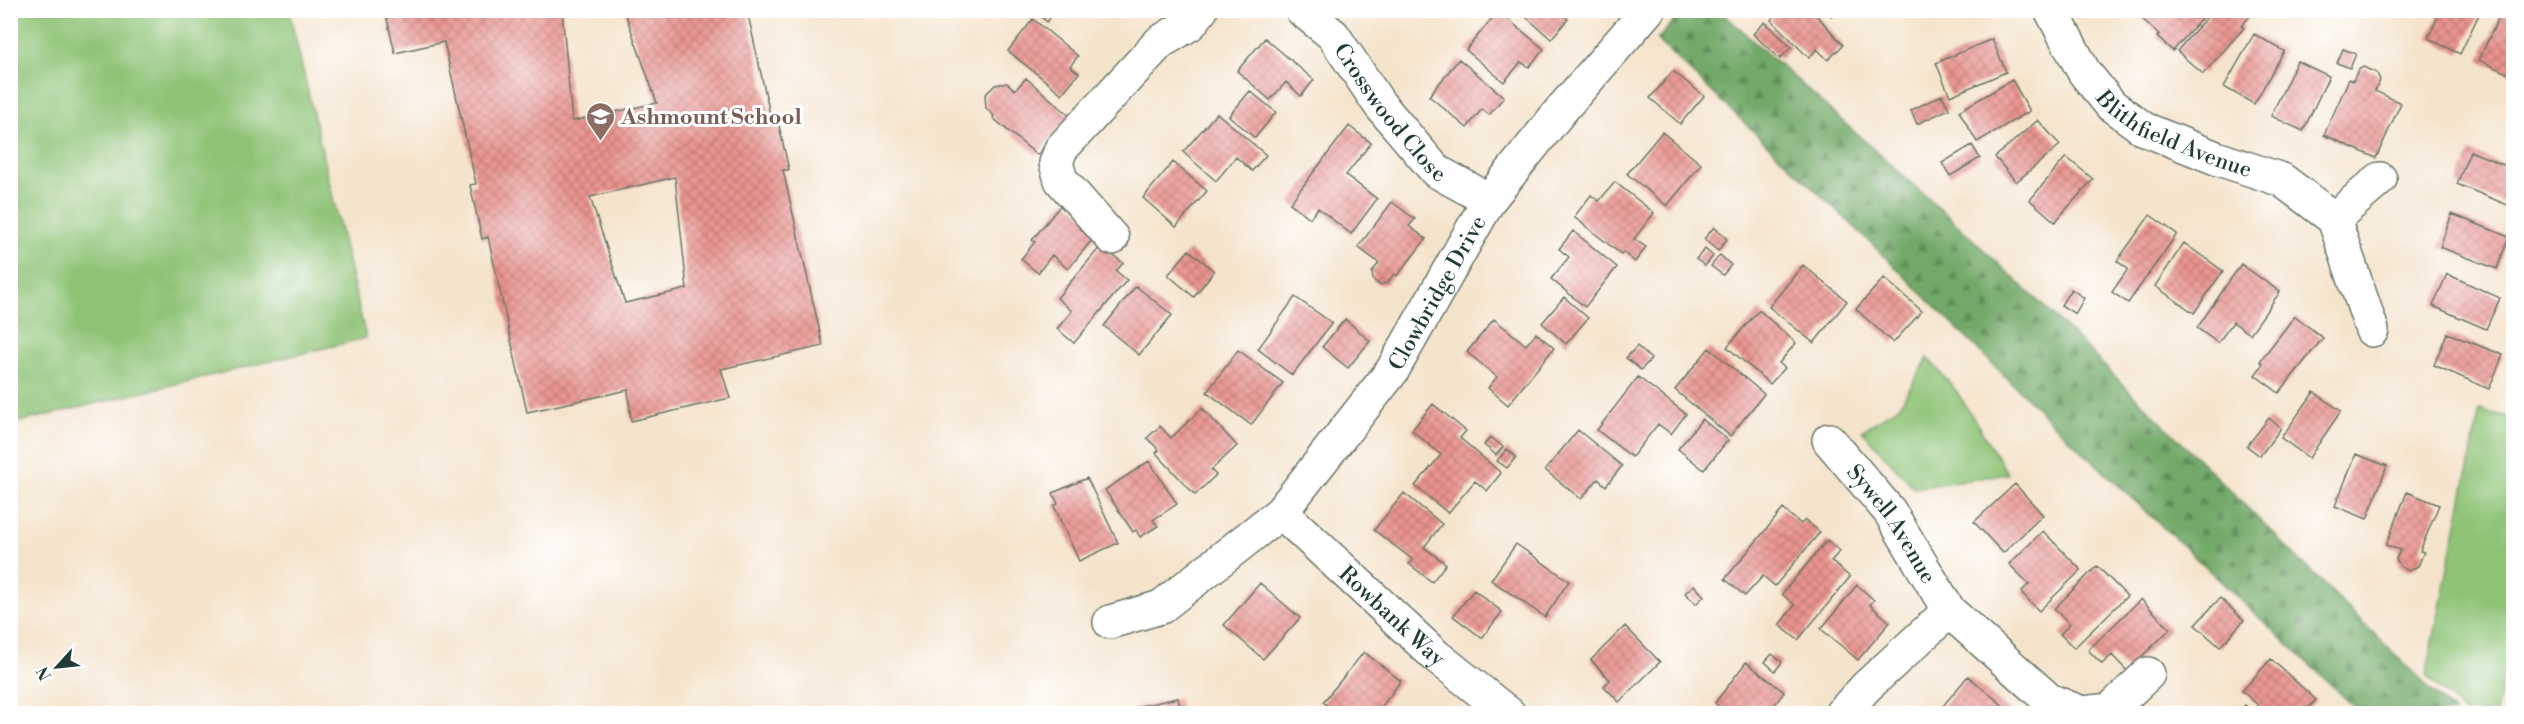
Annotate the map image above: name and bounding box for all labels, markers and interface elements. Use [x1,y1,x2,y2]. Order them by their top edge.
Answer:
street label: Crosswood Close [1327,38,1450,189]
street label: Blithfield Avenue [2089,85,2255,184]
school or university icon: Ashmount School [584,100,616,142]
place label: Ashmount School [620,104,802,131]
street label: Clowbridge Drive [1383,211,1493,375]
street label: Sywell Avenue [1840,459,1941,589]
street label: Rowbank Way [1333,561,1450,673]
north arrow [27,637,87,697]
text: N [33,663,56,684]

